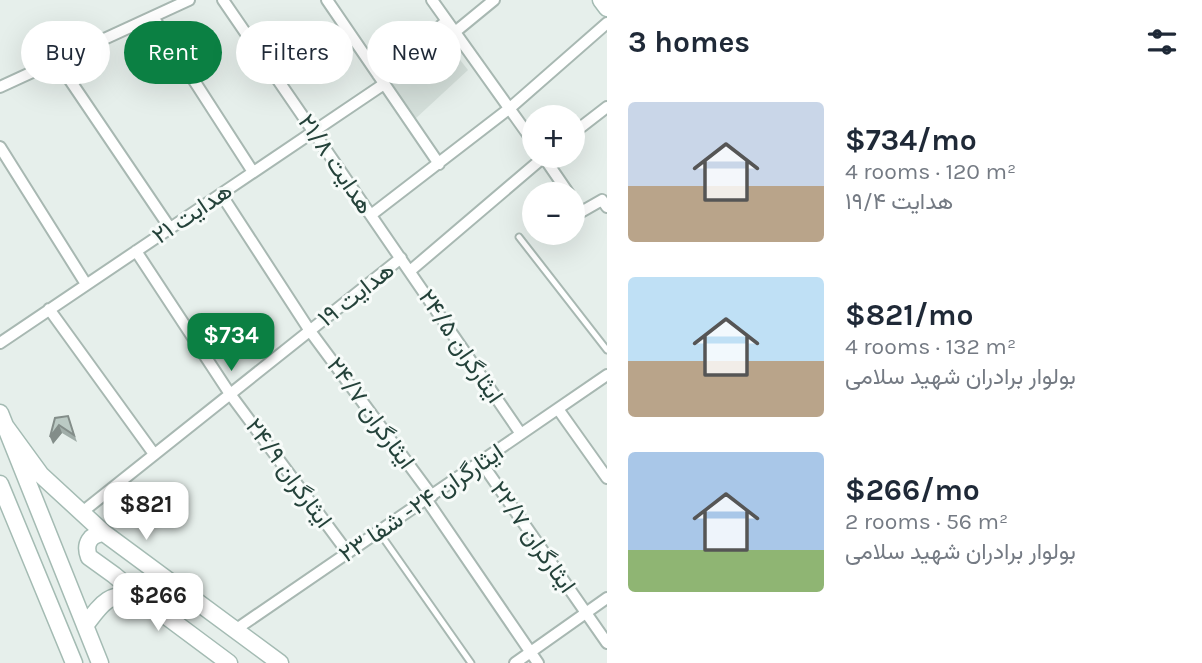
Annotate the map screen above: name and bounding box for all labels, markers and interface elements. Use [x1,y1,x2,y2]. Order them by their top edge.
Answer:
chip: Buy [21,21,110,84]
chip: Rent [124,21,222,84]
chip: Filters [236,21,353,84]
chip: New [367,21,461,84]
icon: filters [1143,23,1181,61]
text: 3 homes [628,24,750,60]
map controls [522,105,585,245]
button: + [522,105,585,168]
street label: هدایت ۲۱/۸ [292,109,380,219]
text: $734/mo [845,122,977,158]
icon: home [684,130,768,214]
text: 4 rooms · 120 m² [845,158,1016,185]
street label: هدایت ۲۱ [147,176,237,250]
button: − [522,182,585,245]
text: هدایت ۱۹/۴ [845,188,953,215]
street label: هدایت ۱۹ [312,256,400,332]
street label: ایثارگران ۲۴/۵ [412,284,509,409]
text: $821/mo [845,297,974,333]
icon: home [684,305,768,389]
pin: $734 [190,314,272,373]
text: $734 [203,322,259,349]
text: 4 rooms · 132 m² [845,333,1016,360]
street label: ایثارگران ۲۴/۷ [320,352,421,475]
text: بولوار برادران شهید سلامی [845,363,1076,390]
street label: ایثارگران ۲۴/۹ [239,413,338,534]
street label: ایثارگران ۲۴- شفا ۲۳ [334,438,509,569]
text: $266/mo [845,472,980,508]
street label: ایثارگران ۲۲/۷ [483,476,582,599]
icon: home [684,480,768,564]
pin: $821 [105,482,187,542]
text: $821 [120,491,172,518]
text: 2 rooms · 56 m² [845,508,1008,535]
text: بولوار برادران شهید سلامی [845,538,1076,565]
pin: $266 [117,574,199,633]
text: $266 [129,582,187,609]

